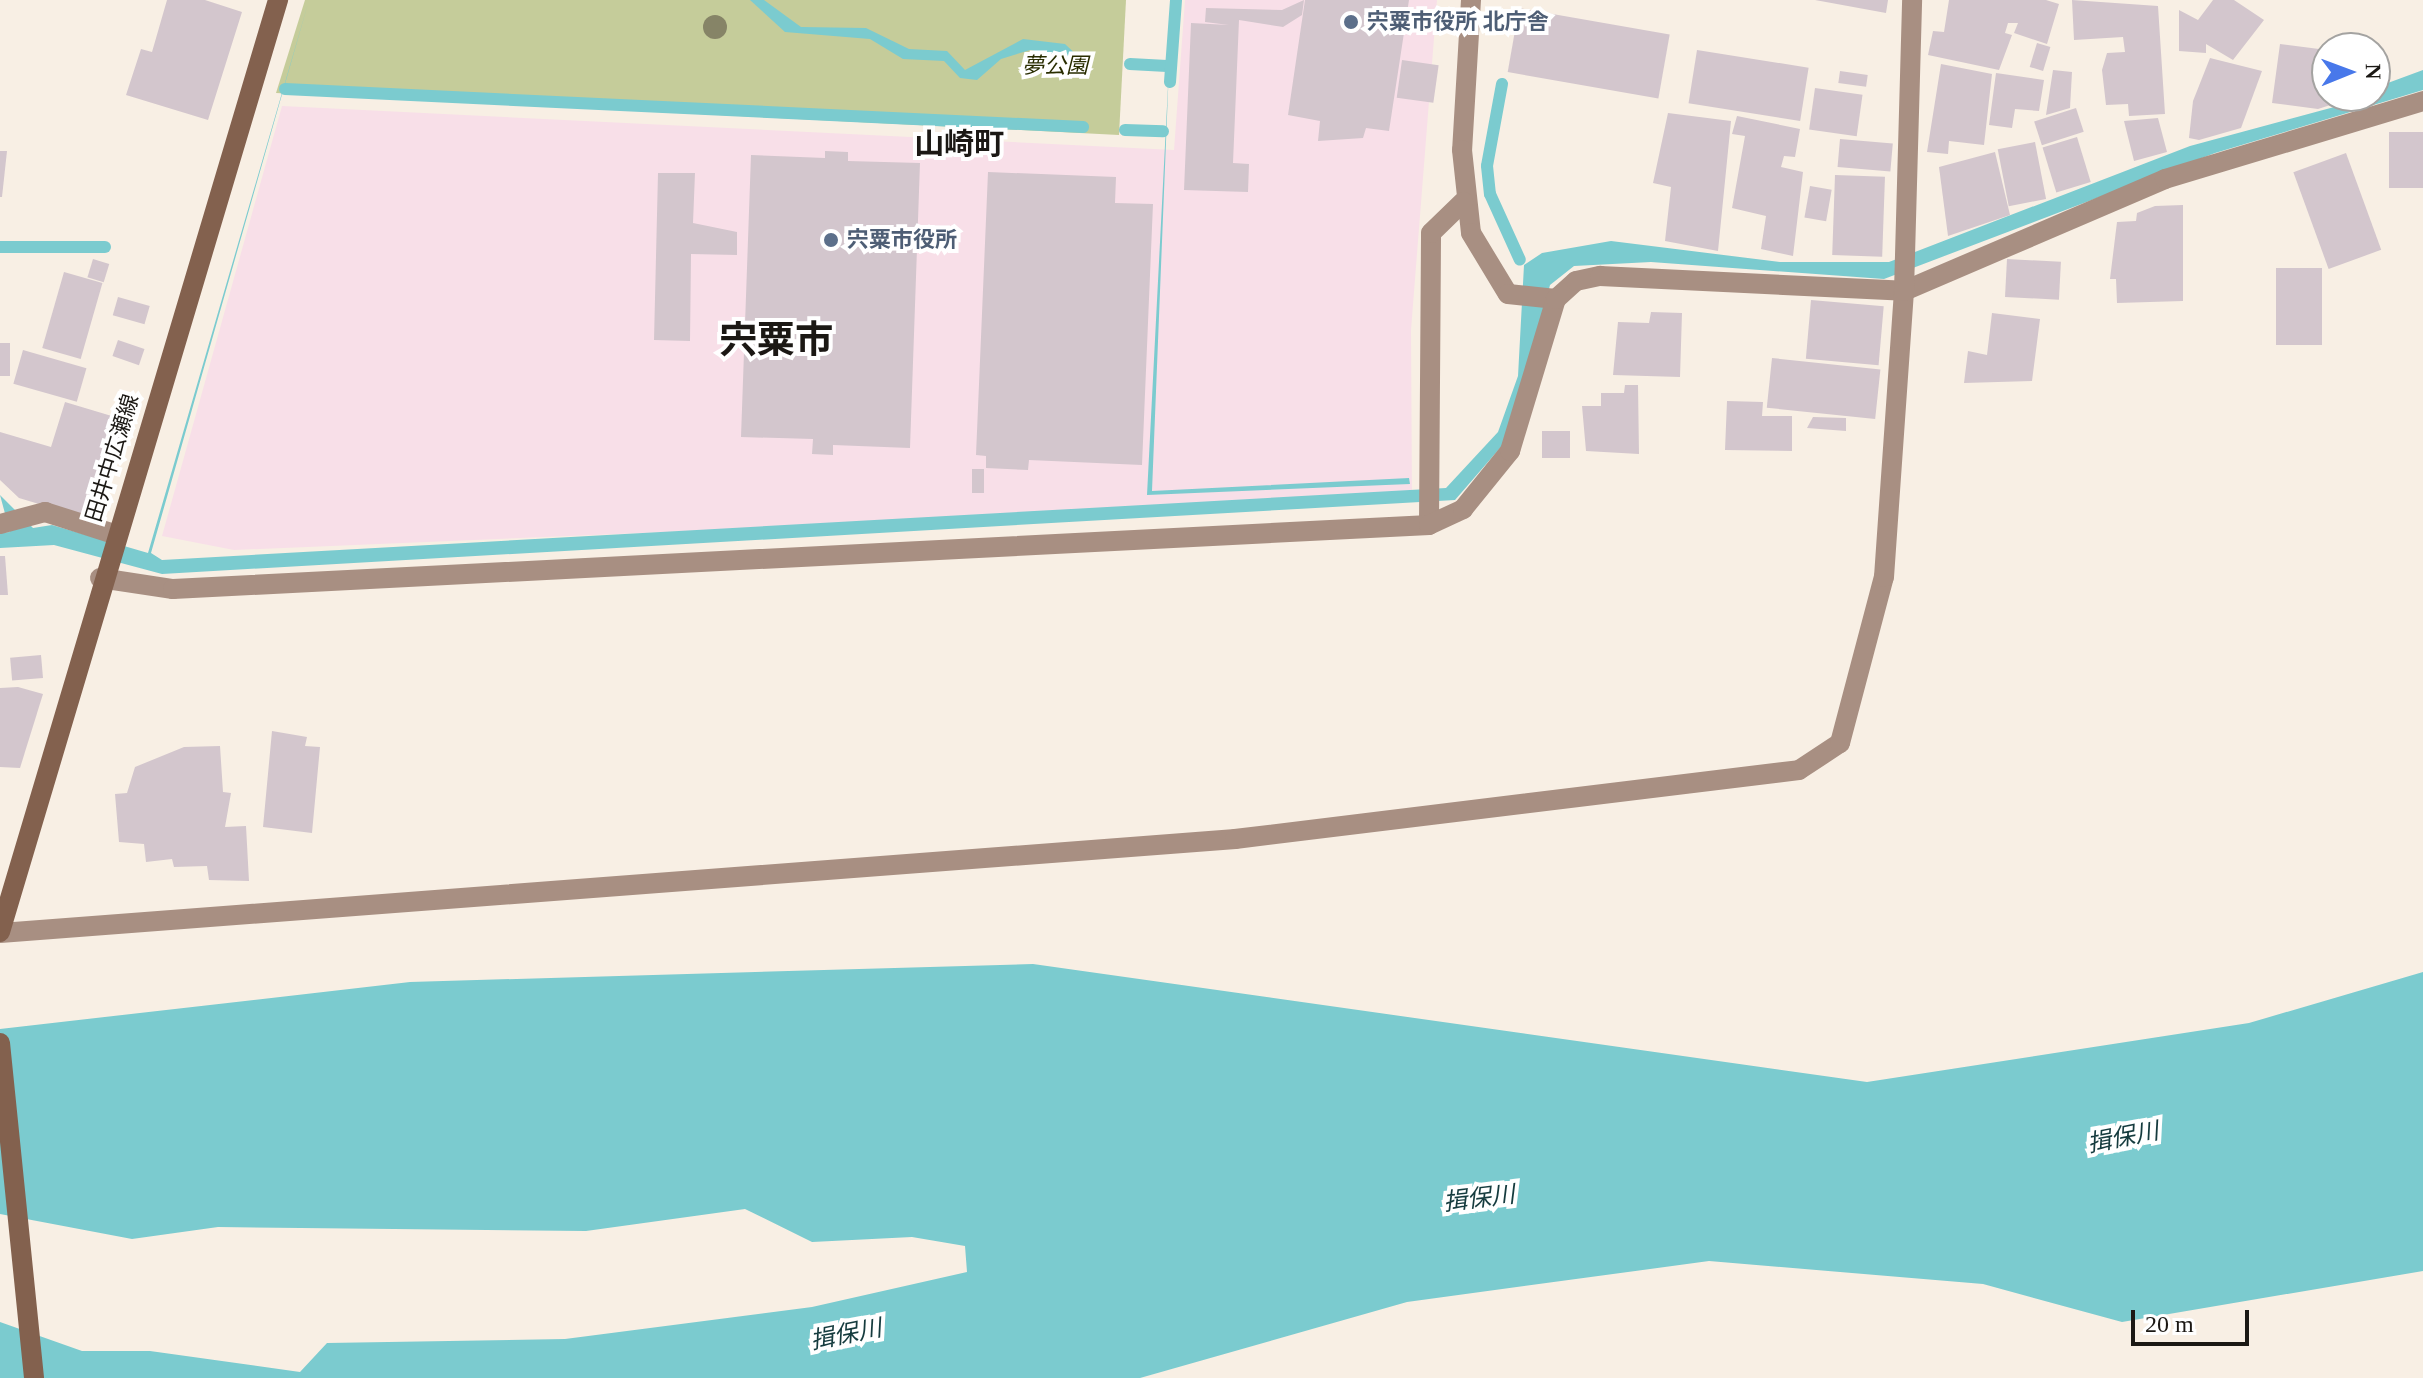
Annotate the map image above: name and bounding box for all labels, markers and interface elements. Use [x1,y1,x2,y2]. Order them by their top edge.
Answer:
place label: 宍粟市役所 北庁舎 [1367,9,1548,35]
marker: 宍粟市役所 北庁舎 [1342,13,1360,31]
north arrow [2311,32,2391,112]
park label: 夢公園 [1022,53,1088,79]
text: N [2361,63,2386,80]
district label: 山崎町 [914,126,1004,162]
place label: 宍粟市役所 [847,227,957,253]
marker: 宍粟市役所 [822,231,840,249]
district label: 宍粟市 [719,318,833,364]
street label: 田井中広瀬線 [80,391,144,525]
water label: 揖保川 [2085,1117,2161,1159]
water label: 揖保川 [1442,1180,1516,1218]
scale bar [2135,1294,2253,1344]
text: 20 m [2145,1311,2194,1337]
water label: 揖保川 [808,1314,884,1356]

